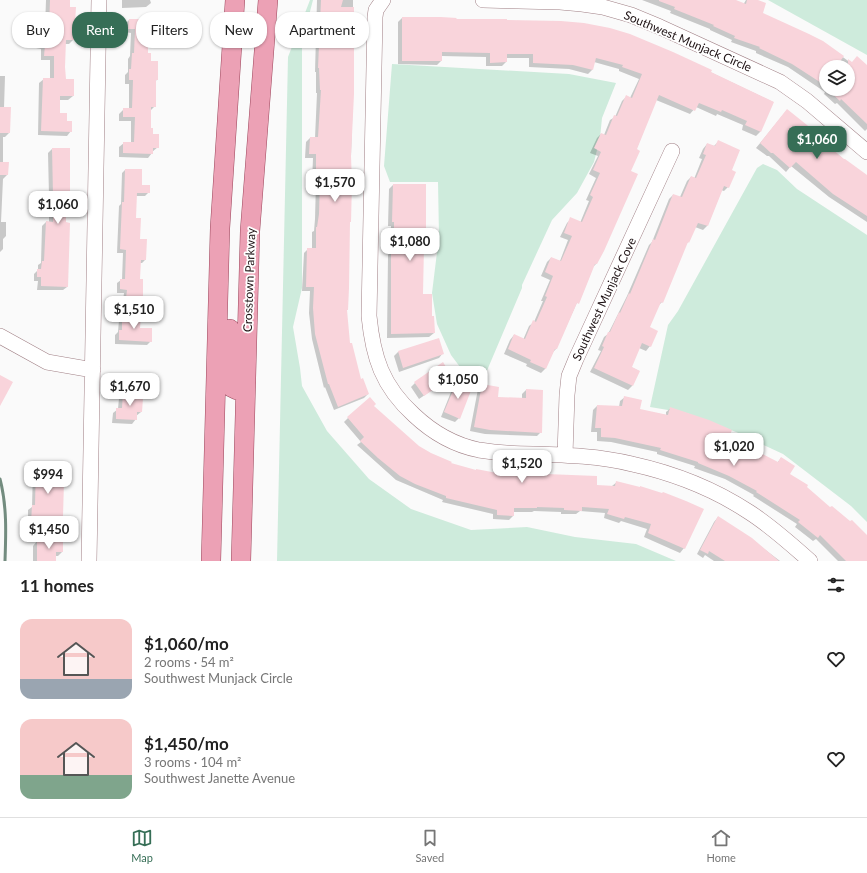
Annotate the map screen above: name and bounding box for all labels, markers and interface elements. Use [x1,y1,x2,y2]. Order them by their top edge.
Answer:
street label: Southwest Munjack Circle [622,7,754,75]
chip: Buy [12,12,64,48]
chip: Rent [72,12,128,48]
chip: Filters [136,12,202,48]
chip: New [210,12,267,48]
chip: Apartment [275,12,369,48]
map controls [819,60,855,96]
button: layers [819,60,855,96]
pin: $1,060 [784,126,850,160]
text: $1,060 [797,131,837,147]
pin: $1,570 [302,169,368,203]
text: $1,570 [315,174,355,190]
pin: $1,060 [25,191,91,225]
text: $1,060 [38,196,78,212]
street label: Crosstown Parkway [240,227,258,332]
pin: $1,080 [377,228,443,262]
text: $1,080 [390,233,430,249]
street label: Southwest Munjack Cove [569,235,639,363]
pin: $1,510 [101,296,167,330]
text: $1,510 [114,301,154,317]
pin: $1,050 [425,366,491,400]
text: $1,050 [438,371,478,387]
pin: $1,670 [97,373,163,407]
text: $1,670 [110,378,150,394]
pin: $1,020 [701,433,767,467]
text: $1,020 [714,438,754,454]
pin: $1,520 [489,450,555,484]
text: $1,520 [502,455,542,471]
pin: $994 [24,461,72,495]
text: $994 [33,466,63,482]
pin: $1,450 [16,516,82,550]
text: $1,450 [29,521,69,537]
icon: filters [825,574,847,596]
text: 11 homes [20,575,94,596]
text: $1,060/mo [144,633,229,654]
icon: home [52,635,100,683]
icon: heart [825,648,847,670]
text: 2 rooms · 54 m² [144,654,234,670]
text: Southwest Munjack Circle [144,670,293,686]
text: $1,450/mo [144,733,229,754]
icon: home [52,735,100,783]
icon: heart [825,748,847,770]
text: 3 rooms · 104 m² [144,754,241,770]
text: Southwest Janette Avenue [144,770,295,786]
tab: Map [131,827,153,864]
tab: Saved [415,827,444,864]
tab: Home [707,827,736,864]

